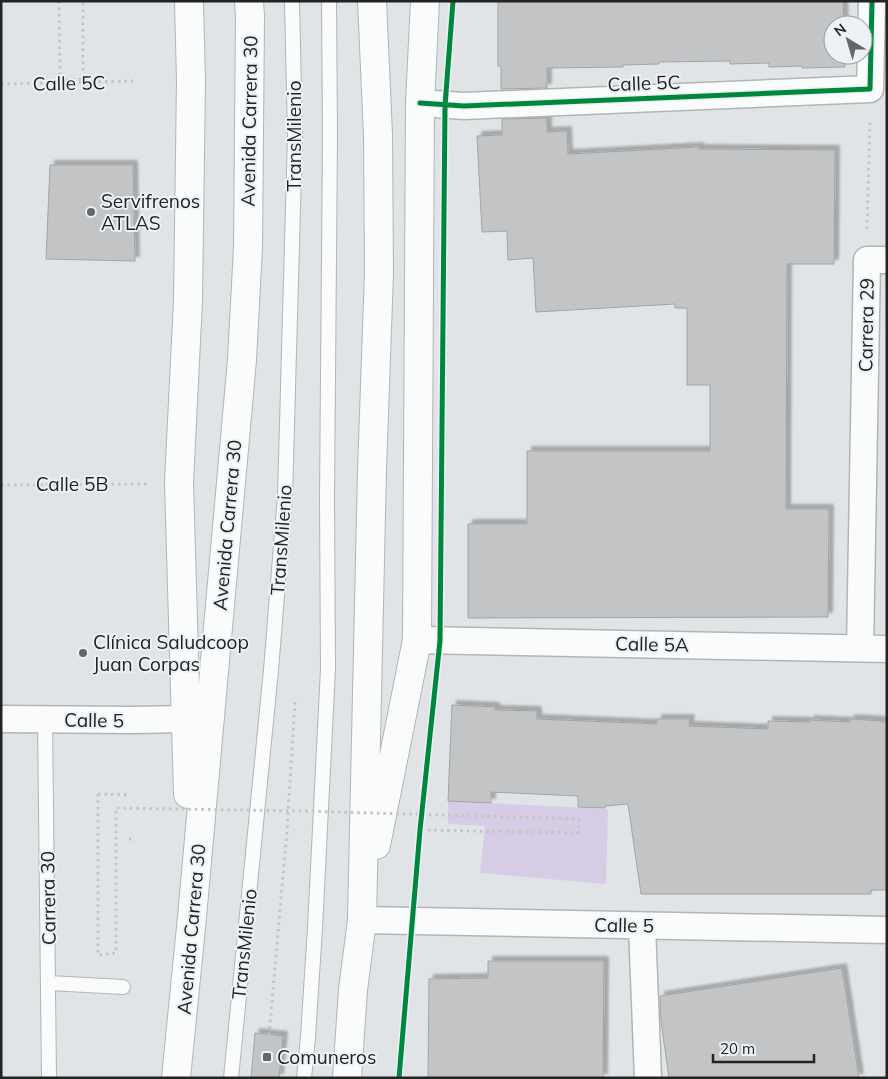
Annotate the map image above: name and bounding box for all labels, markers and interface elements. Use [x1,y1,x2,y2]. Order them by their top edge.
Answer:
north arrow [823,15,873,65]
text: N [830,19,850,40]
street label: Avenida Carrera 30 [236,35,262,207]
street label: Calle 5C [32,70,106,96]
street label: Calle 5C [607,70,681,96]
street label: TransMilenio [282,81,306,191]
place label: Servifrenos ATLAS [101,189,200,235]
marker: Servifrenos ATLAS [85,206,97,218]
street label: Carrera 29 [853,278,879,372]
street label: Avenida Carrera 30 [208,439,246,611]
street label: Calle 5B [36,472,108,496]
street label: TransMilenio [265,484,297,596]
place label: Clínica Saludcoop Juan Corpas [93,630,249,676]
street label: Calle 5A [615,631,689,657]
marker: Clínica Saludcoop Juan Corpas [77,647,89,659]
street label: Calle 5 [64,707,124,733]
street label: Avenida Carrera 30 [172,843,210,1015]
street label: Carrera 30 [35,851,61,945]
street label: TransMilenio [226,888,262,1000]
street label: Calle 5 [594,912,654,938]
scale bar [713,1032,814,1064]
text: 20 m [720,1039,755,1058]
place label: Comuneros [277,1045,376,1069]
marker: Comuneros [261,1051,273,1063]

